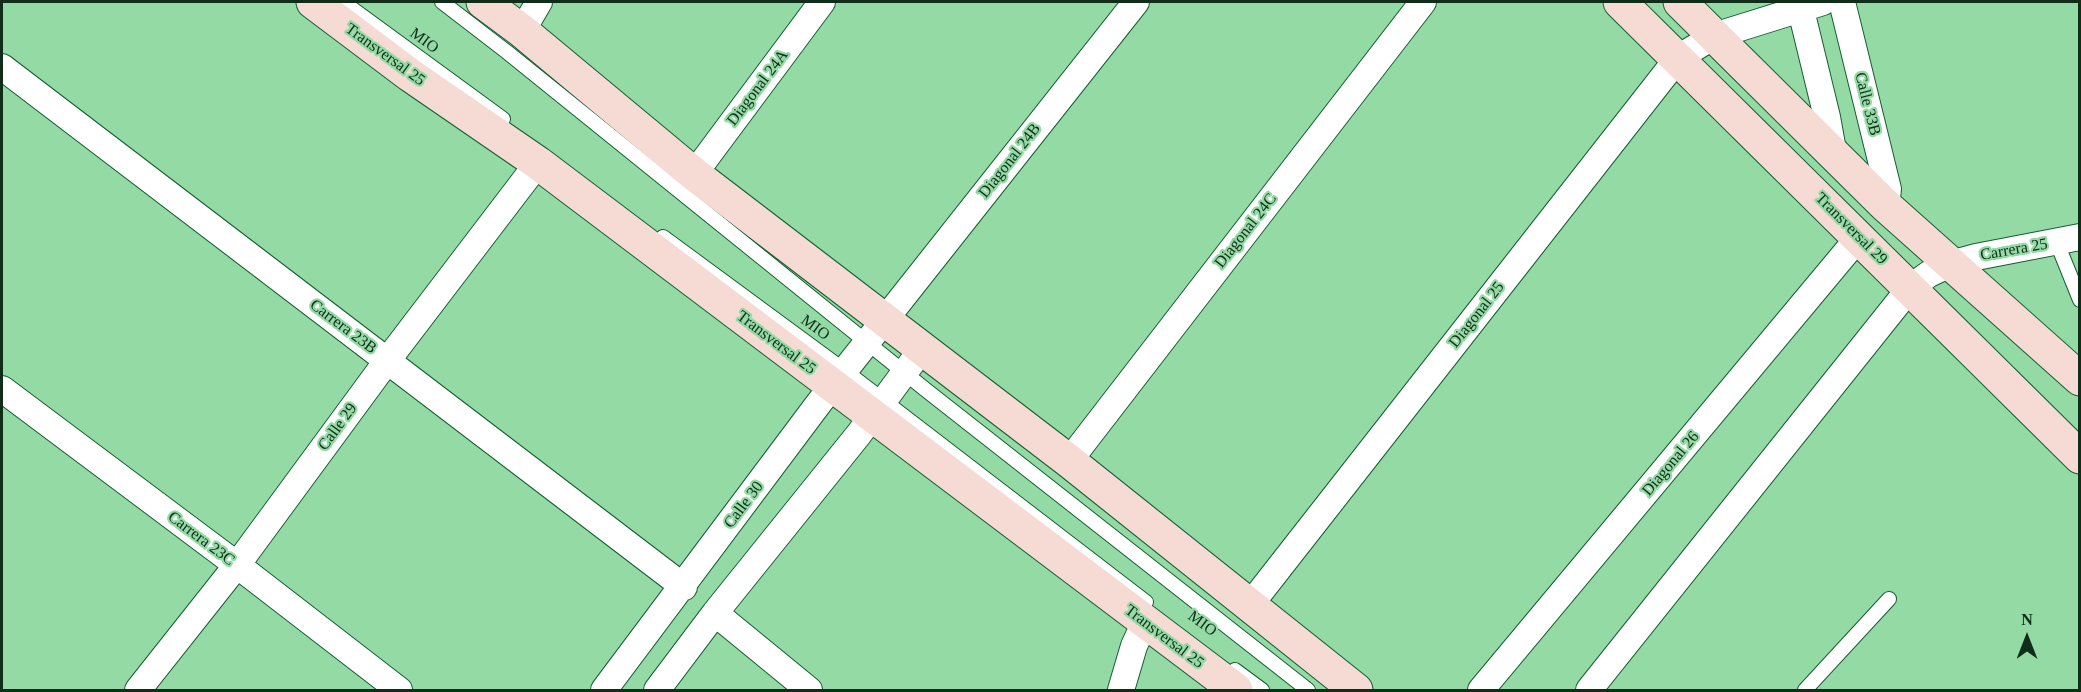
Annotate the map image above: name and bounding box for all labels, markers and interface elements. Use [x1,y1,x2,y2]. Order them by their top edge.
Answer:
street label: Transversal 25 [341,20,429,90]
street label: MIO [406,24,442,58]
street label: Diagonal 24A [723,46,793,130]
street label: Calle 33B [1850,70,1884,138]
street label: Diagonal 24B [975,120,1045,202]
street label: Transversal 29 [1811,189,1891,269]
street label: Diagonal 24C [1211,190,1281,272]
street label: Carrera 25 [1979,235,2049,265]
street label: Diagonal 25 [1445,278,1509,352]
street label: Carrera 23B [306,296,380,358]
street label: Transversal 25 [733,307,819,379]
street label: MIO [797,311,833,345]
street label: Calle 29 [314,400,362,454]
street label: Diagonal 26 [1638,428,1704,500]
street label: Calle 30 [720,478,768,532]
street label: Carrera 23C [164,508,238,570]
street label: Transversal 25 [1121,601,1207,673]
street label: MIO [1184,607,1220,641]
north arrow [1997,608,2057,668]
text: N [2021,611,2033,628]

